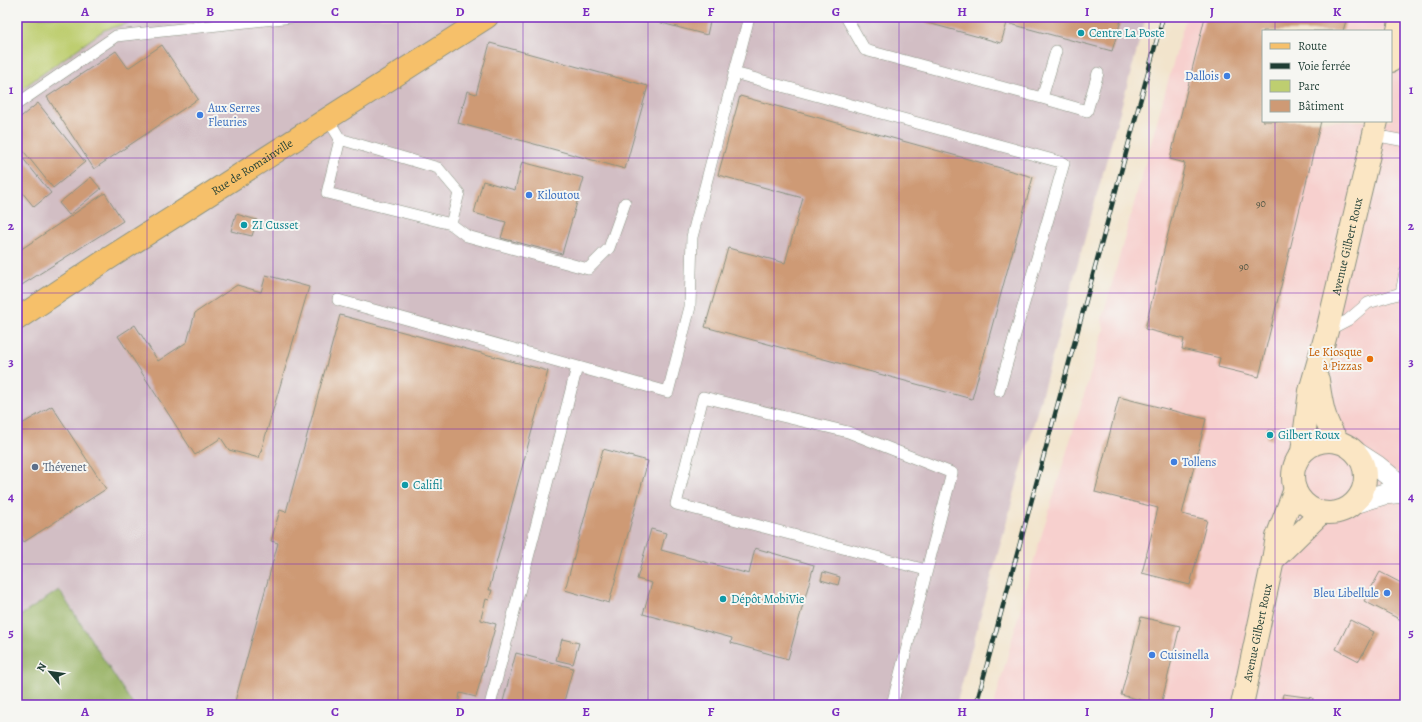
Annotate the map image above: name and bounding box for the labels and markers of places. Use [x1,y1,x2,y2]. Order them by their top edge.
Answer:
place label: Centre La Poste [1089,25,1165,41]
marker: Centre La Poste [1076,28,1086,38]
place label: Dallois [1185,68,1219,84]
marker: Dallois [1222,71,1232,81]
place label: Aux Serres Fleuries [207,100,260,130]
marker: Aux Serres Fleuries [195,110,205,120]
place label: Kiloutou [537,187,580,203]
marker: Kiloutou [524,190,534,200]
place label: ZI Cusset [252,217,299,233]
marker: ZI Cusset [239,220,249,230]
place label: Le Kiosque à Pizzas [1308,344,1362,374]
marker: Le Kiosque à Pizzas [1365,354,1375,364]
place label: Gilbert Roux [1278,427,1340,443]
marker: Gilbert Roux [1265,430,1275,440]
place label: Tollens [1182,454,1217,470]
marker: Tollens [1169,457,1179,467]
place label: Thévenet [43,459,87,475]
marker: Thévenet [30,462,40,472]
place label: Califil [413,477,442,493]
marker: Califil [400,480,410,490]
place label: Bleu Libellule [1313,585,1379,601]
marker: Bleu Libellule [1382,588,1392,598]
place label: Dépôt MobiVie [731,591,804,607]
marker: Dépôt MobiVie [718,594,728,604]
place label: Cuisinella [1160,647,1209,663]
marker: Cuisinella [1147,650,1157,660]

